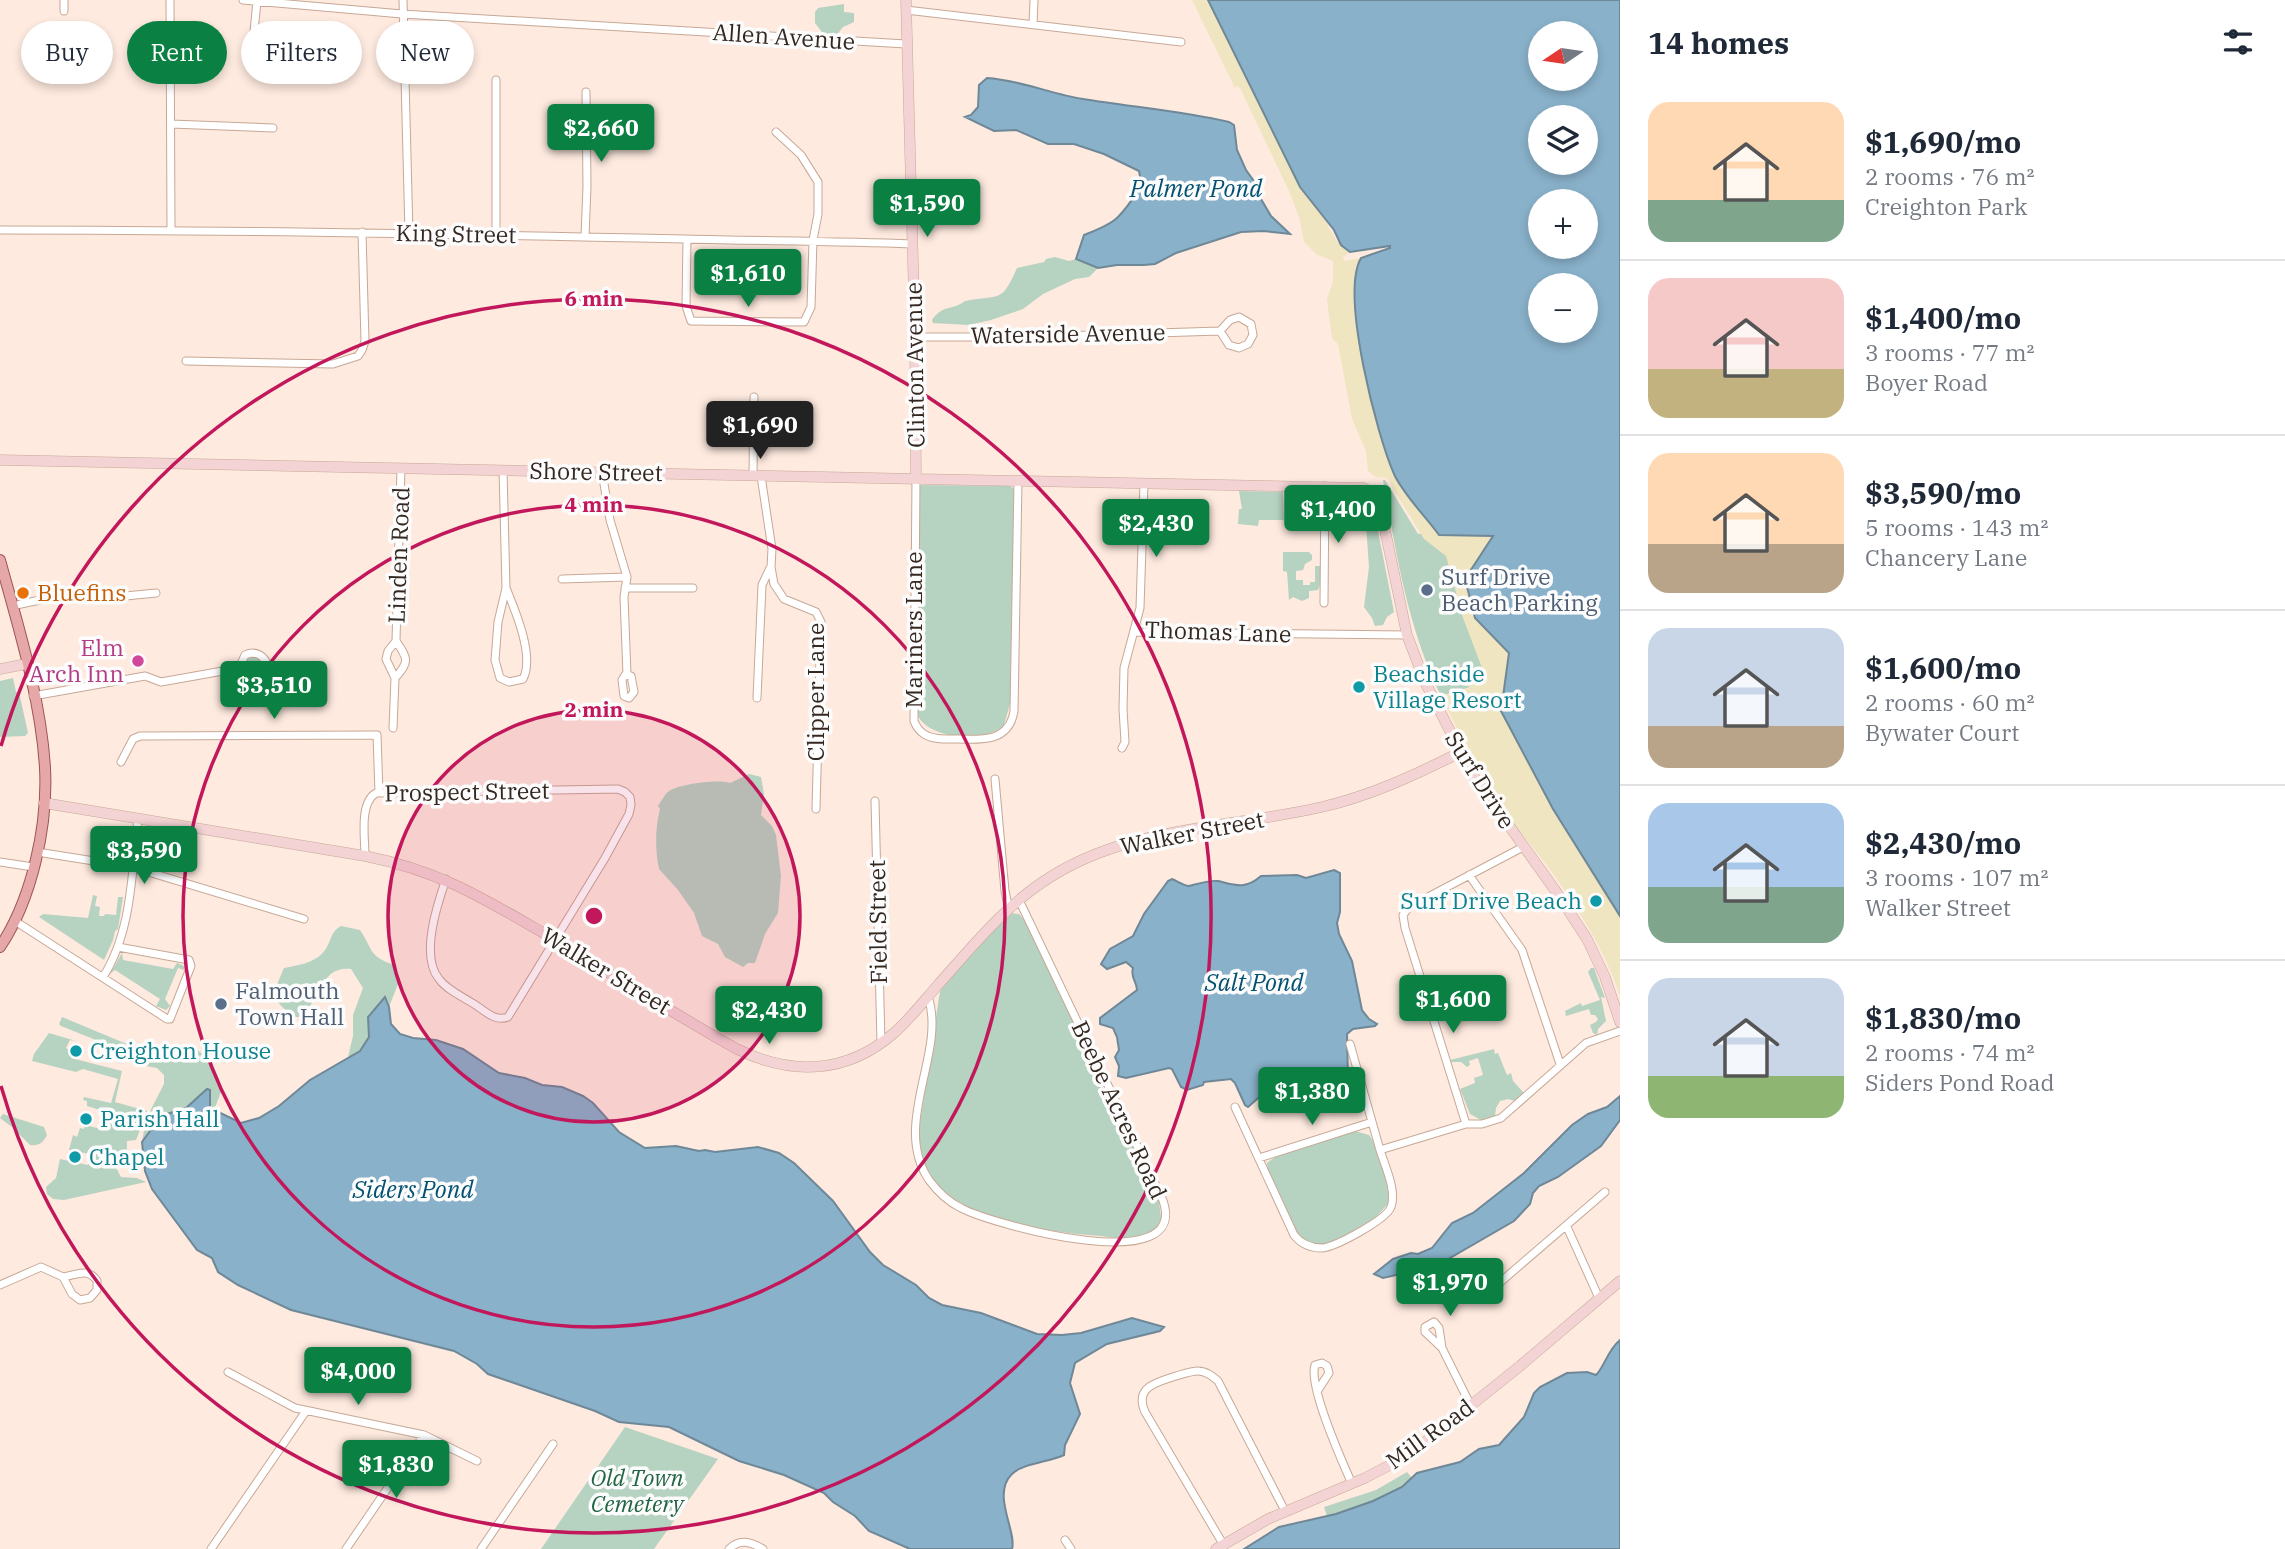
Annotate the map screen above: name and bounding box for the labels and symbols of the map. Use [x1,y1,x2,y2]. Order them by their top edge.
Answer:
street label: Allen Avenue [712,16,856,56]
north arrow [1528,21,1598,91]
pin: $2,660 [544,104,658,164]
water label: Palmer Pond [1129,172,1263,204]
pin: $1,590 [870,180,984,239]
street label: King Street [395,217,517,249]
pin: $1,610 [691,250,805,309]
street label: Clinton Avenue [898,282,930,448]
text: 6 min [565,284,623,312]
street label: Waterside Avenue [970,316,1166,350]
pin: $1,690 [703,402,817,461]
street label: Shore Street [529,455,663,487]
street label: Linden Road [381,486,415,624]
pin: $1,400 [1281,486,1395,545]
text: 4 min [565,490,623,518]
pin: $2,430 [1099,500,1213,559]
street label: Mariners Lane [898,551,928,709]
place label: Surf Drive Beach Parking [1441,561,1598,617]
place label: Bluefins [37,577,126,607]
marker: Surf Drive Beach Parking [1419,582,1435,598]
marker: Bluefins [15,585,31,601]
street label: Thomas Lane [1144,613,1292,649]
street label: Clipper Lane [800,623,830,761]
place label: Elm Arch Inn [29,632,124,688]
marker: Elm Arch Inn [130,653,146,669]
place label: Beachside Village Resort [1373,658,1522,714]
pin: $3,510 [217,662,331,721]
marker: Beachside Village Resort [1351,679,1367,695]
text: 2 min [565,695,623,723]
street label: Surf Drive [1439,725,1523,834]
street label: Prospect Street [384,775,550,807]
street label: Walker Street [1117,803,1266,861]
pin: $3,590 [87,826,201,886]
street label: Field Street [861,860,893,984]
place label: Surf Drive Beach [1400,885,1582,915]
marker: Surf Drive Beach [1588,893,1604,909]
centre of rings [582,904,606,928]
street label: Walker Street [536,920,677,1021]
water label: Salt Pond [1204,966,1304,998]
place label: Falmouth Town Hall [235,975,344,1031]
pin: $1,600 [1396,976,1510,1035]
pin: $2,430 [712,986,826,1046]
marker: Falmouth Town Hall [213,996,229,1012]
street label: Beebe Acres Road [1065,1016,1174,1203]
place label: Creighton House [90,1035,271,1065]
marker: Creighton House [68,1043,84,1059]
pin: $1,380 [1255,1068,1369,1127]
place label: Parish Hall [100,1103,219,1133]
marker: Parish Hall [78,1111,94,1127]
place label: Chapel [89,1141,164,1171]
marker: Chapel [67,1149,83,1165]
water label: Siders Pond [352,1173,474,1205]
pin: $1,970 [1393,1258,1507,1318]
pin: $4,000 [301,1348,415,1407]
street label: Mill Road [1380,1391,1479,1475]
pin: $1,830 [339,1440,453,1500]
park label: Old Town Cemetery [591,1462,686,1518]

